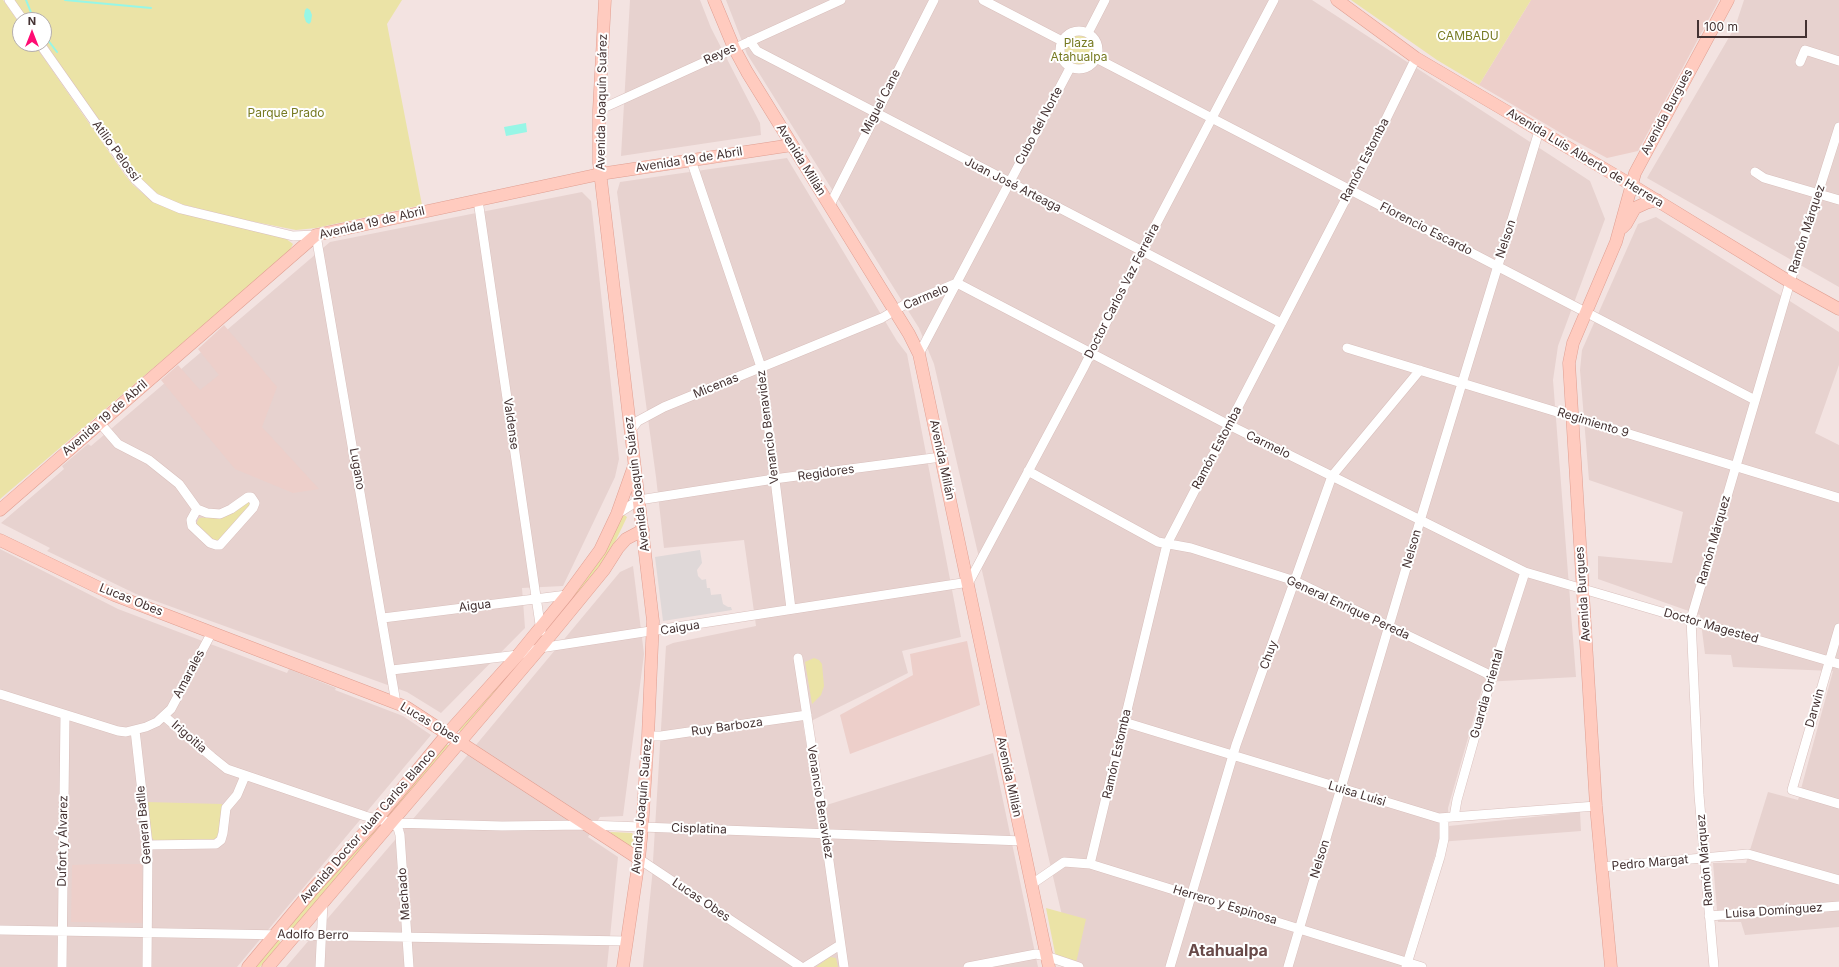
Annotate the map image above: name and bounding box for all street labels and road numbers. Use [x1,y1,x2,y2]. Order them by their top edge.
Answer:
street label: Avenida Joaquín Suárez [594,34,610,170]
street label: Reyes [701,40,739,68]
street label: Avenida Burgues [1638,66,1696,158]
street label: Miguel Cane [858,67,904,137]
street label: Cubo del Norte [1012,85,1066,167]
street label: Avenida Luis Alberto de Herrera [1504,105,1666,211]
street label: Ramón Estomba [1338,116,1392,204]
street label: Atilio Pelossi [89,118,143,184]
street label: Avenida Millán [773,121,829,199]
street label: Avenida 19 de Abril [635,144,743,176]
street label: Juan José Arteaga [962,154,1064,216]
street label: Ramón Márquez [1786,183,1828,275]
street label: Florencio Escardo [1377,199,1475,259]
street label: Avenida 19 de Abril [318,204,426,242]
street label: Nelson [1493,218,1519,260]
street label: Doctor Carlos Vaz Ferreira [1082,221,1162,361]
street label: Carmelo [901,281,951,313]
street label: Venancio Benavidez [754,369,782,485]
street label: Micenas [691,370,741,402]
street label: Avenida 19 de Abril [60,377,150,459]
street label: Valdense [500,397,522,451]
street label: Ramón Estomba [1189,404,1245,492]
street label: Regimiento 9 [1555,405,1631,441]
street label: Avenida Joaquín Suárez [622,415,652,553]
street label: Avenida Millán [926,418,958,502]
street label: Carmelo [1243,428,1293,462]
street label: Lugano [346,447,368,491]
street label: Regidores [797,462,855,484]
street label: Ramón Márquez [1694,494,1734,586]
street label: Nelson [1400,528,1424,570]
street label: Avenida Burgues [1572,546,1594,642]
street label: General Enrique Pereda [1284,573,1412,643]
street label: Lucas Obes [97,581,165,619]
street label: Aigua [458,597,492,615]
street label: Doctor Magested [1662,606,1760,646]
street label: Caigua [659,618,701,638]
street label: Chuy [1257,639,1281,671]
street label: Amarales [170,647,208,701]
street label: Guardia Oriental [1467,648,1507,740]
street label: Darwin [1803,687,1827,729]
street label: Lucas Obes [398,700,462,746]
street label: Ramón Estomba [1100,708,1134,800]
street label: Ruy Barboza [690,715,764,739]
street label: Irigoitia [168,718,210,756]
street label: Avenida Millán [993,735,1025,819]
street label: Avenida Joaquín Suárez [629,737,655,875]
street label: Venancio Benavidez [804,744,836,860]
street label: Avenida Doctor Juan Carlos Blanco [297,746,439,906]
street label: Luisa Luisi [1327,778,1387,810]
street label: General Batlle [133,785,155,865]
street label: Dufort y Álvarez [55,795,71,887]
street label: Ramón Márquez [1694,813,1716,907]
street label: Cisplatina [671,821,727,837]
street label: Nelson [1307,838,1333,880]
street label: Pedro Margat [1611,852,1689,874]
street label: Machado [395,867,413,921]
street label: Lucas Obes [669,875,733,925]
street label: Herrero y Espinosa [1171,882,1279,928]
street label: Luisa Domínguez [1725,900,1823,922]
street label: Adolfo Berro [277,927,349,943]

